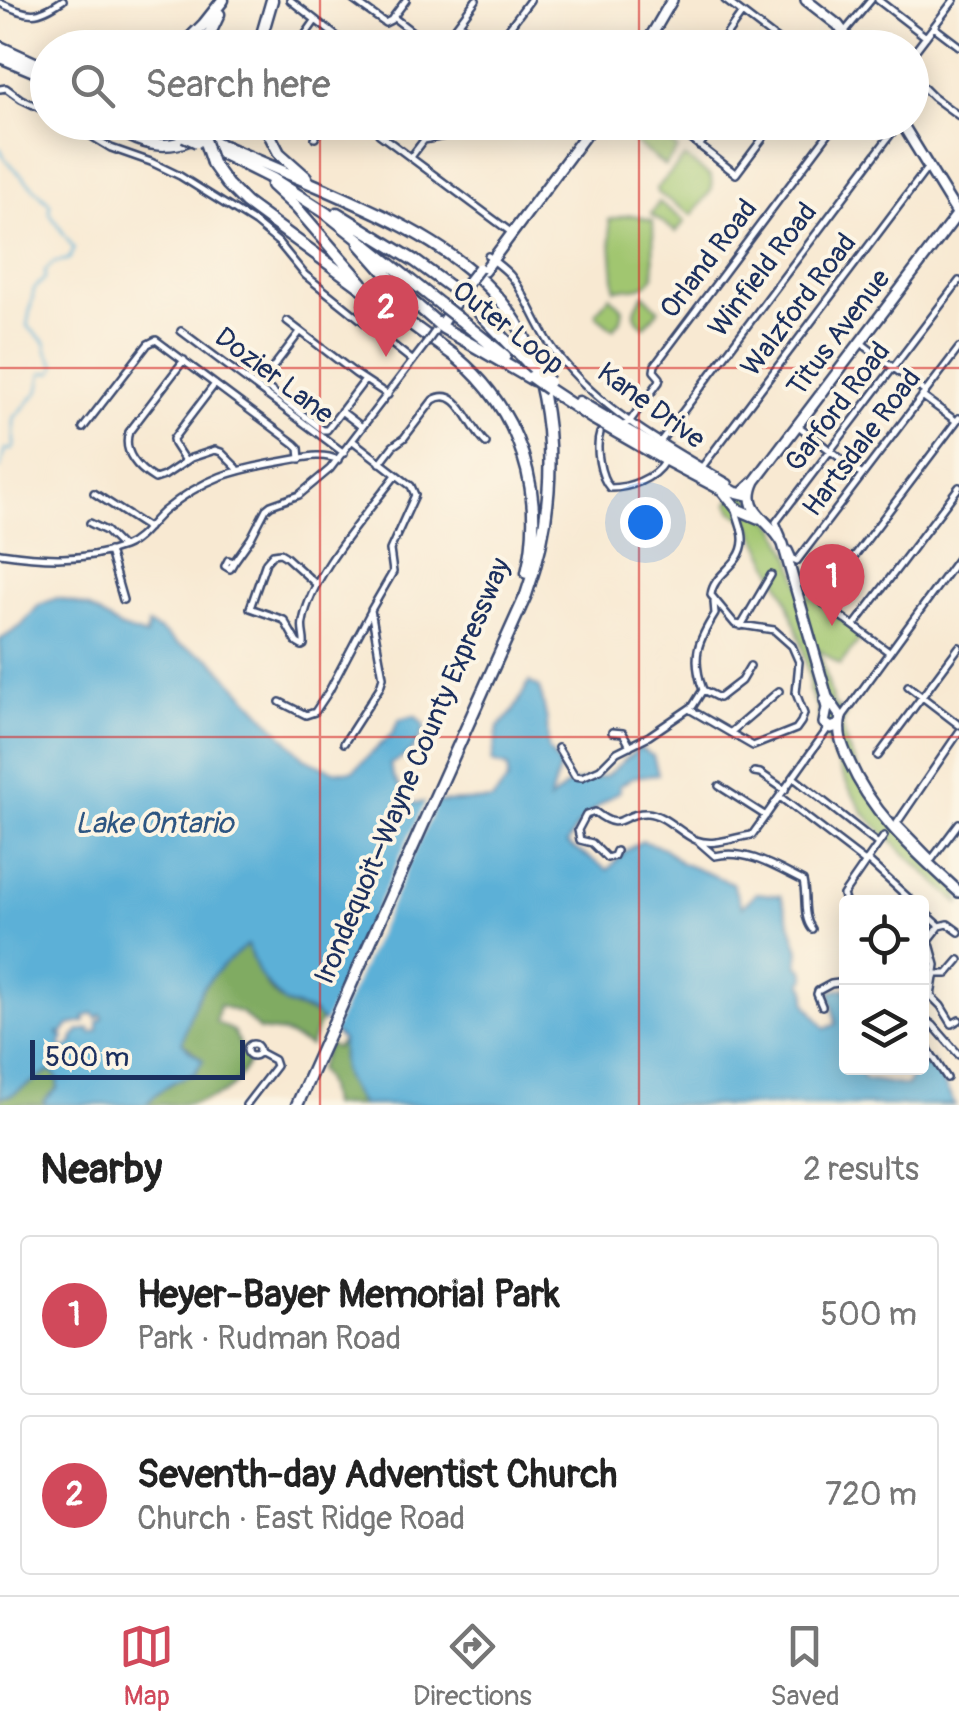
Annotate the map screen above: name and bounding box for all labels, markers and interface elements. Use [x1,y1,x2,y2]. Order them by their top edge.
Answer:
search box [30,30,929,140]
icon: search [65,58,120,113]
text: Search here [145,61,331,109]
street label: Orland Road [653,192,765,326]
street label: Winfield Road [701,196,825,344]
street label: Walzford Road [734,227,864,383]
street label: Titus Avenue [780,262,898,404]
street label: Outer Loop [445,273,571,383]
pin: 2 [354,274,418,357]
street label: Dozier Lane [208,320,340,432]
street label: Garford Road [778,335,898,479]
street label: Kane Drive [590,355,712,457]
street label: Hartsdale Road [795,362,929,524]
your location [620,497,671,548]
pin: 1 [800,544,864,626]
street label: Irondequoit–Wayne County Expressway [307,553,519,989]
water label: Lake Ontario [75,805,235,842]
map controls [839,895,929,1075]
button: locate [839,895,929,985]
button: layers [839,985,929,1075]
scale bar [30,1035,245,1080]
text: 500 m [45,1040,129,1075]
text: Nearby [40,1144,162,1196]
text: 2 results [803,1150,919,1190]
text: Heyer-Bayer Memorial Park [137,1271,560,1319]
text: 1 [68,1295,81,1335]
text: 500 m [821,1295,917,1335]
text: Park · Rudman Road [137,1319,401,1359]
text: Seventh-day Adventist Church [137,1451,617,1499]
text: 2 [66,1475,83,1515]
text: 720 m [825,1475,917,1515]
text: Church · East Ridge Road [137,1499,465,1539]
tab: Map [119,1619,174,1714]
tab: Directions [413,1619,532,1714]
tab: Saved [770,1619,840,1714]

